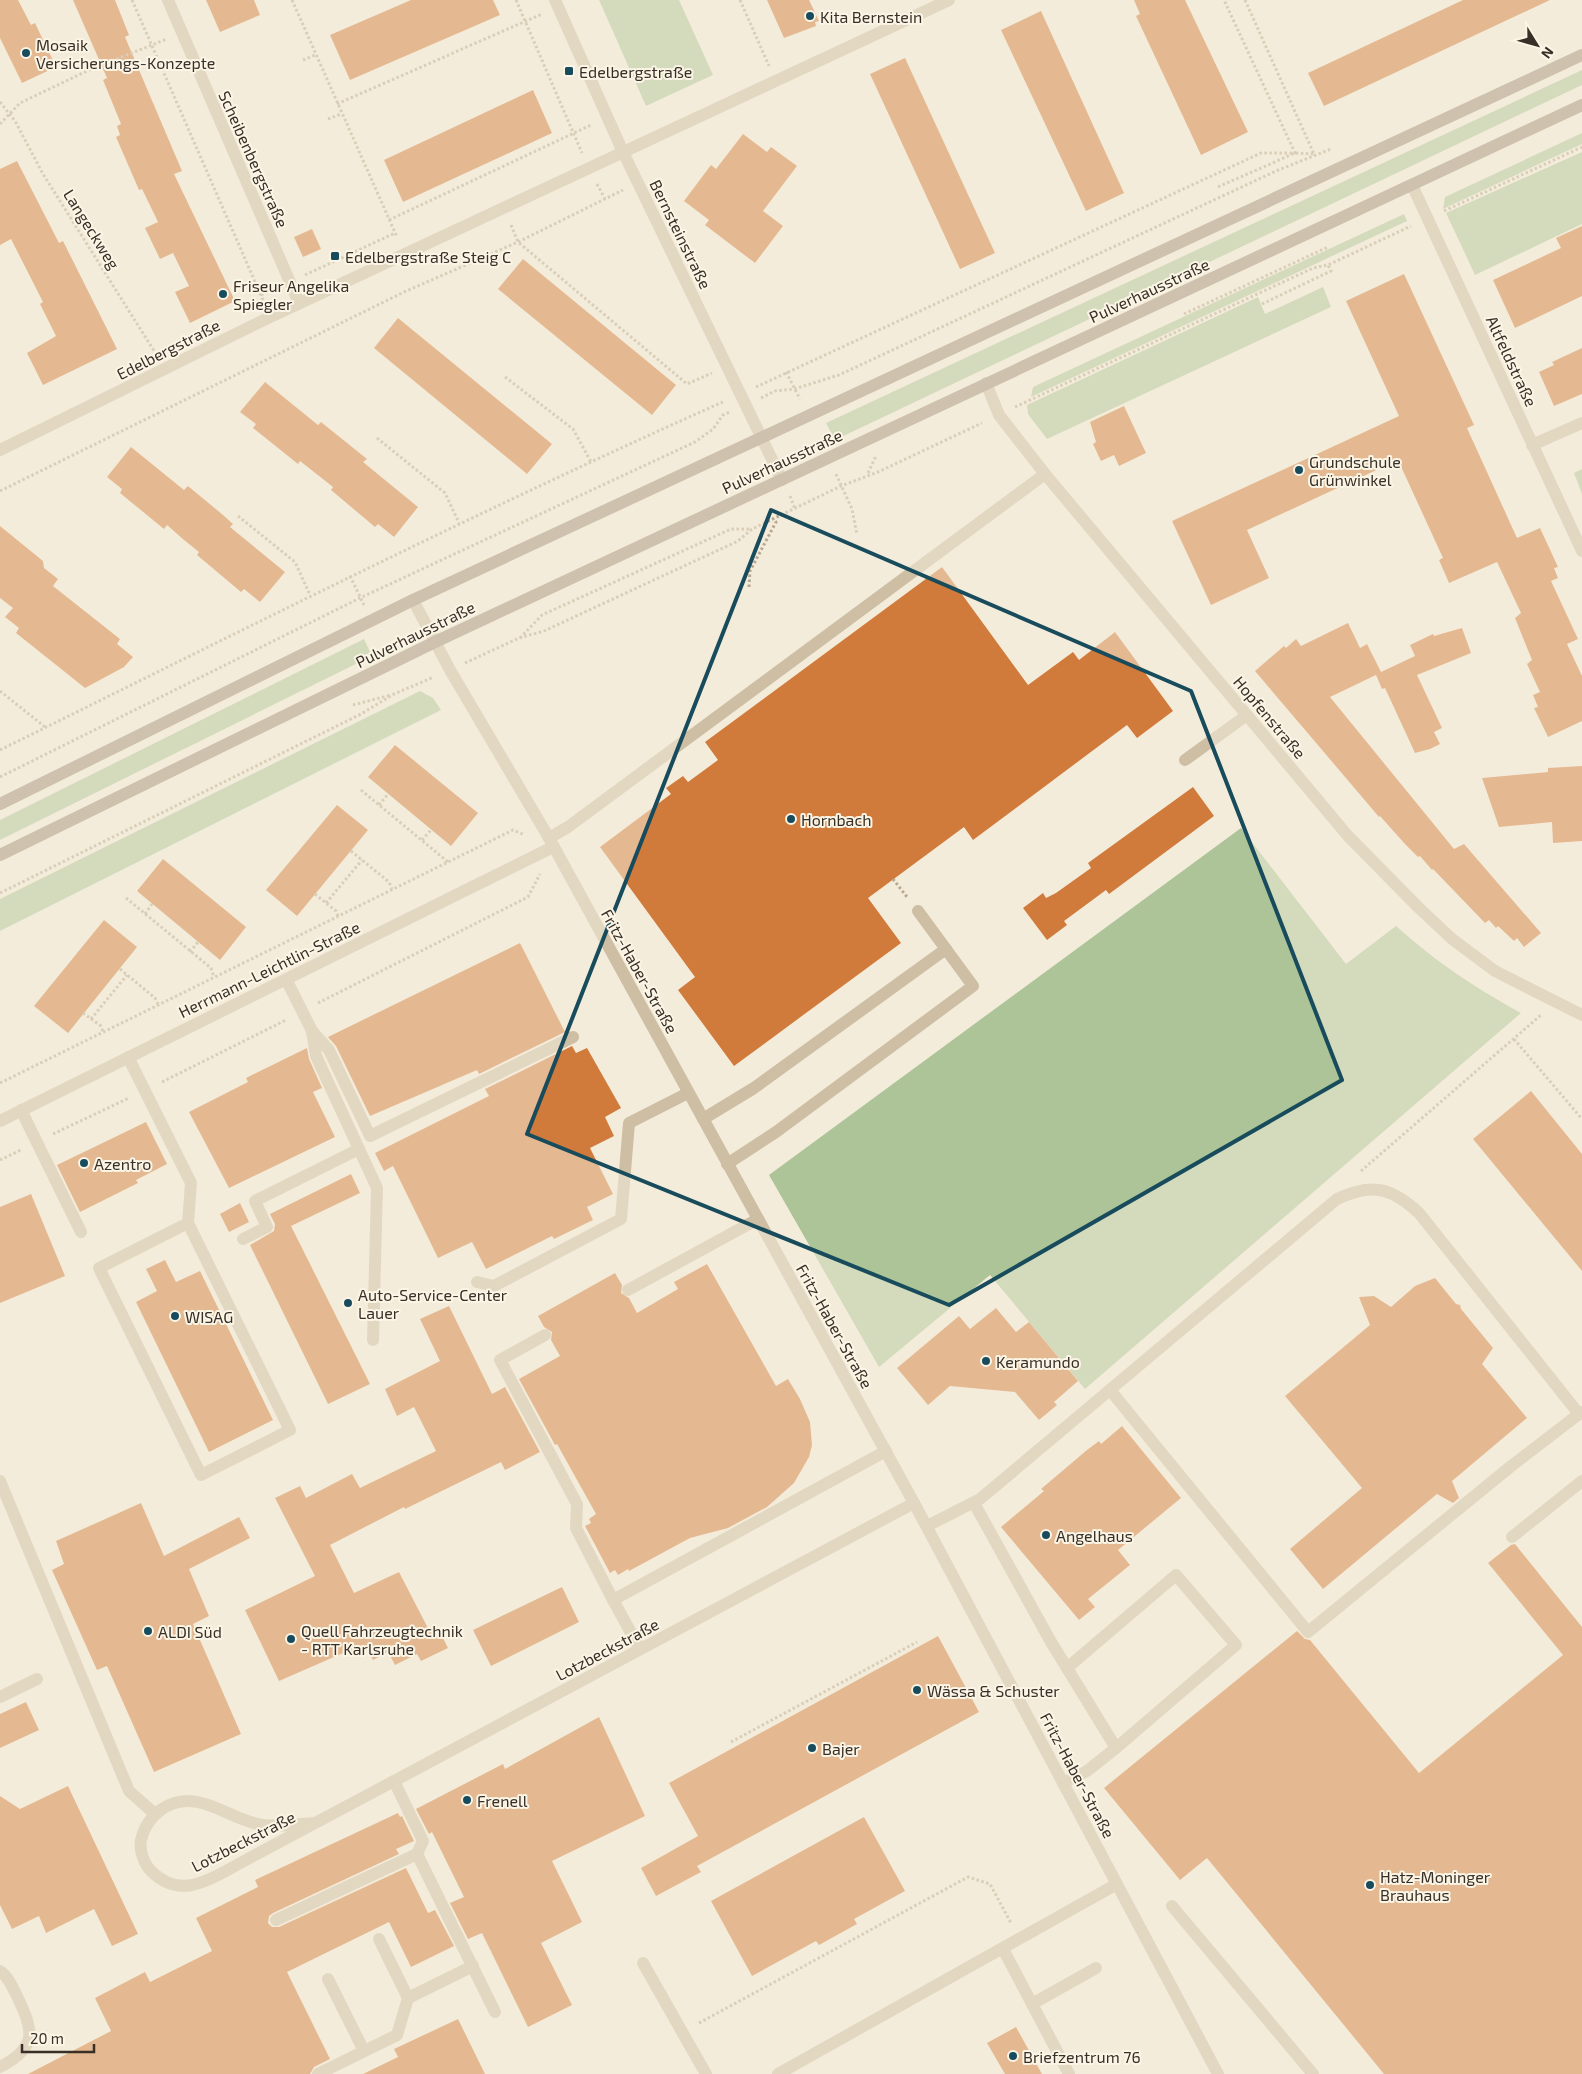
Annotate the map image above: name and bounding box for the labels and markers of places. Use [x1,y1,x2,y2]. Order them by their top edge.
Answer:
place label: Kita Bernstein [820,7,922,26]
marker: Kita Bernstein [804,10,816,22]
place label: Mosaik Versicherungs-Konzepte [36,35,215,72]
marker: Mosaik Versicherungs-Konzepte [20,47,32,59]
place label: Edelbergstraße [579,62,692,81]
marker: Edelbergstraße [563,65,575,77]
place label: Edelbergstraße Steig C [345,247,511,266]
marker: Edelbergstraße Steig C [329,250,341,262]
place label: Friseur Angelika Spiegler [233,276,349,313]
marker: Friseur Angelika Spiegler [217,288,229,300]
place label: Grundschule Grünwinkel [1309,452,1401,489]
marker: Grundschule Grünwinkel [1293,464,1305,476]
place label: Hornbach [801,810,872,829]
marker: Hornbach [785,813,797,825]
place label: Azentro [94,1154,151,1173]
marker: Azentro [78,1157,90,1169]
place label: Auto-Service-Center Lauer [358,1285,508,1322]
marker: Auto-Service-Center Lauer [342,1297,354,1309]
place label: WISAG [185,1307,233,1326]
marker: WISAG [169,1310,181,1322]
place label: Keramundo [996,1352,1080,1371]
marker: Keramundo [980,1355,992,1367]
place label: Angelhaus [1056,1526,1133,1545]
marker: Angelhaus [1040,1529,1052,1541]
place label: Quell Fahrzeugtechnik - RTT Karlsruhe [301,1621,463,1658]
place label: ALDI Süd [158,1622,222,1641]
marker: ALDI Süd [142,1625,154,1637]
marker: Quell Fahrzeugtechnik - RTT Karlsruhe [285,1633,297,1645]
place label: Wässa & Schuster [927,1681,1060,1700]
marker: Wässa & Schuster [911,1684,923,1696]
place label: Bajer [822,1739,860,1759]
marker: Bajer [806,1742,818,1754]
place label: Frenell [477,1791,528,1810]
marker: Frenell [461,1794,473,1806]
place label: Hatz-Moninger Brauhaus [1380,1867,1491,1904]
marker: Hatz-Moninger Brauhaus [1364,1879,1376,1891]
place label: Briefzentrum 76 [1023,2047,1141,2066]
marker: Briefzentrum 76 [1007,2050,1019,2062]

